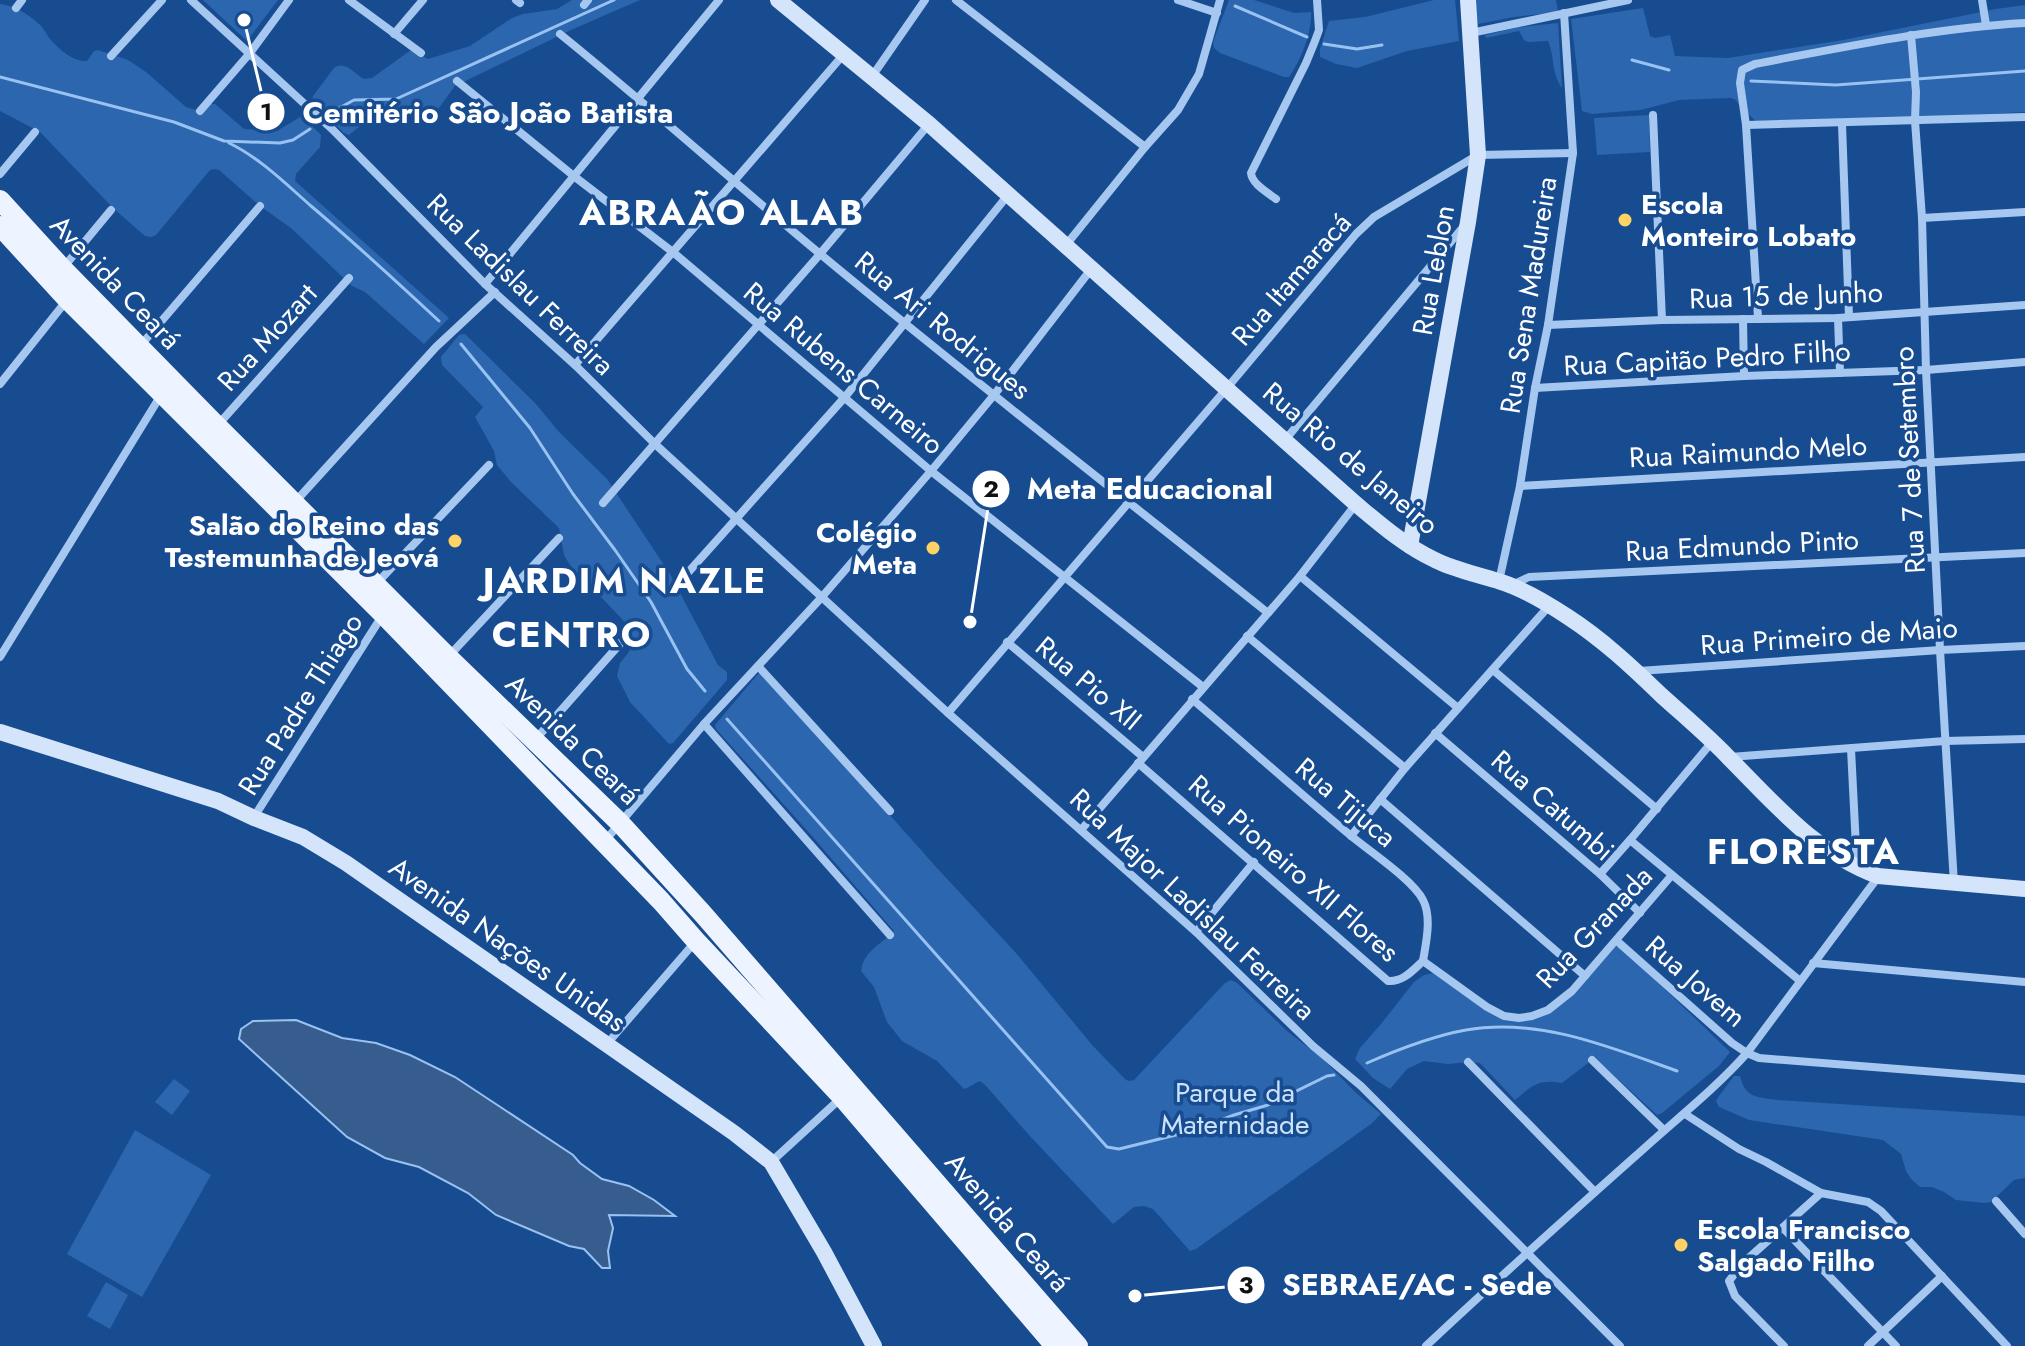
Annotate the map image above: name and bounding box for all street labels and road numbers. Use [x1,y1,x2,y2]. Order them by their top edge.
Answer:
street label: Rua Sena Madureira [1490,174,1567,416]
street label: Rua Ladislau Ferreira [418,184,624,385]
street label: Rua Leblon [1402,202,1465,338]
street label: Rua Itamaracá [1222,204,1361,355]
street label: Avenida Ceará [41,206,191,359]
street label: Rua Ari Rodrigues [846,241,1040,409]
street label: Rua Rubens Carneiro [735,272,953,465]
street label: Rua 15 de Junho [1688,272,1884,319]
street label: Rua Mozart [208,274,327,400]
street label: Rua Capitão Pedro Filho [1562,331,1852,386]
street label: Rua 7 de Setembro [1883,345,1936,575]
street label: Rua Rio de Janeiro [1254,372,1448,544]
street label: Rua Raimundo Melo [1628,425,1868,478]
street label: Rua Edmundo Pinto [1624,519,1860,572]
street label: Rua Padre Thiago [228,605,373,803]
street label: Rua Primeiro de Maio [1699,607,1959,666]
street label: Rua Pio XII [1027,627,1151,740]
street label: Avenida Ceará [496,664,649,814]
street label: Rua Catumbi [1482,740,1623,871]
street label: Rua Tijuca [1286,748,1405,857]
street label: Rua Pioneiro XII Flores [1179,765,1408,972]
street label: Rua Major Ladislau Ferreira [1060,779,1325,1030]
street label: Avenida Nações Unidas [381,847,635,1042]
street label: Rua Granada [1527,857,1662,998]
street label: Rua Jovem [1636,926,1755,1037]
street label: Avenida Ceará [935,1143,1080,1301]

